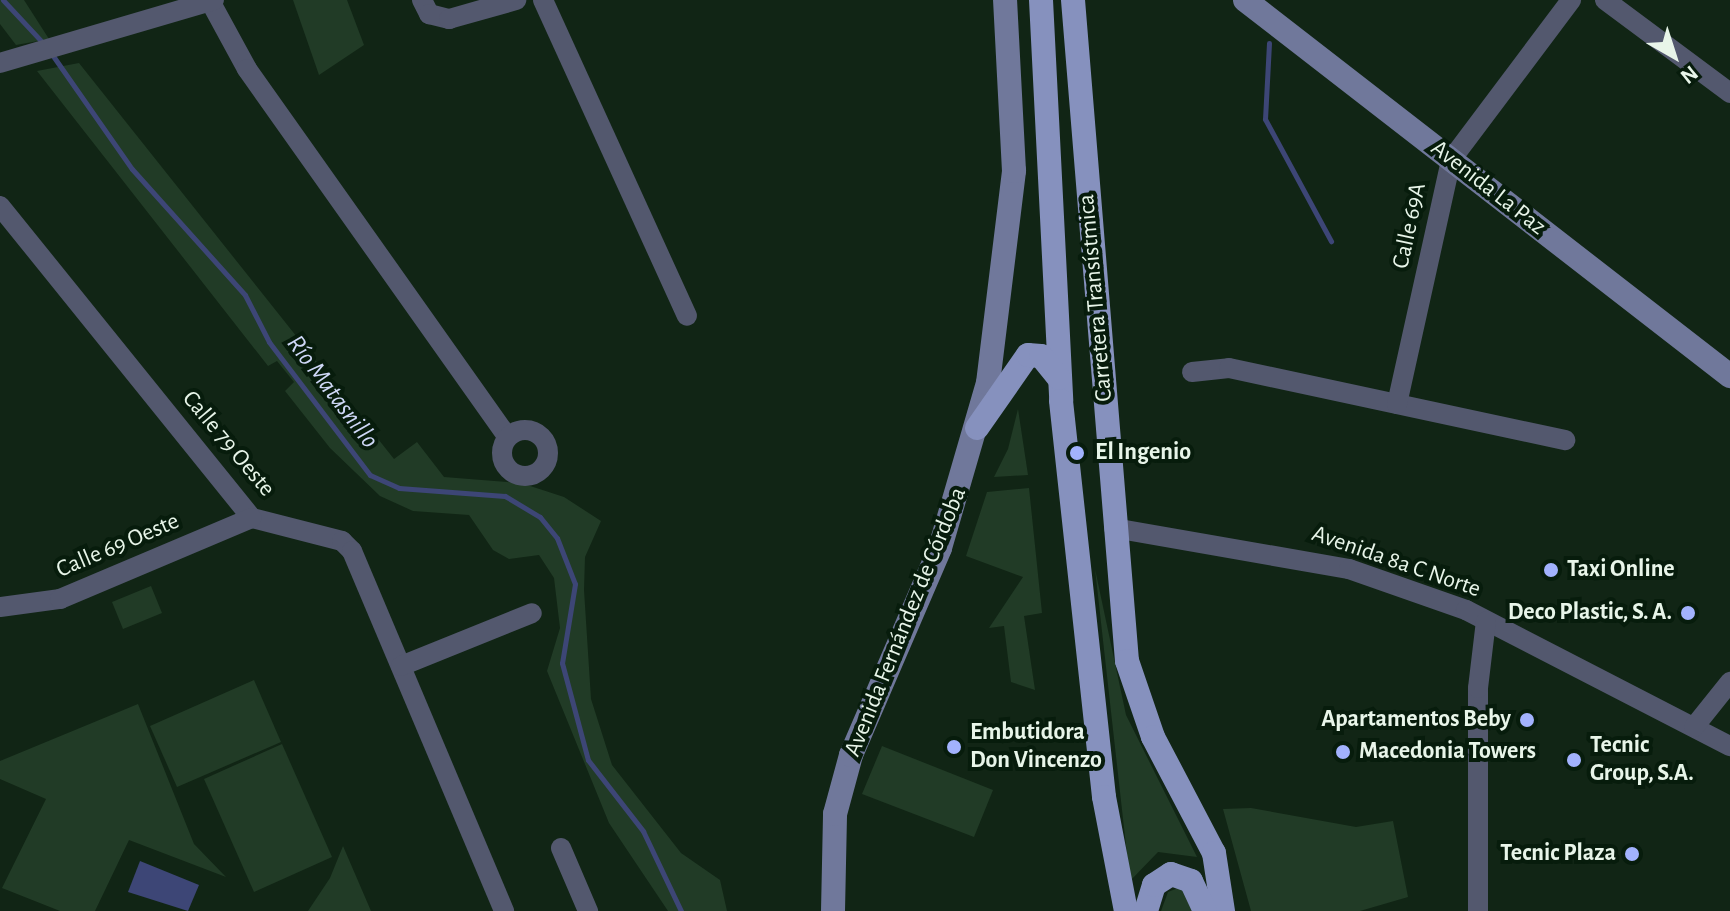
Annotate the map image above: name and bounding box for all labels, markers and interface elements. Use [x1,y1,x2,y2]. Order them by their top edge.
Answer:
north arrow [1634,16,1714,96]
text: N [1676,61,1702,88]
street label: Avenida La Paz [1425,134,1551,242]
street label: Calle 69A [1387,181,1433,271]
street label: Carretera Transístmica [1073,193,1119,403]
water label: Río Matasnillo [279,329,385,455]
street label: Calle 79 Oeste [175,385,281,503]
place label: El Ingenio [1095,439,1191,467]
marker: El Ingenio [1066,442,1088,464]
street label: Avenida Fernández de Córdoba [839,483,973,761]
street label: Calle 69 Oeste [52,507,184,585]
street label: Avenida 8a C Norte [1308,520,1484,604]
place label: Taxi Online [1567,556,1675,584]
marker: Taxi Online [1542,561,1560,579]
place label: Deco Plastic, S. A. [1508,599,1672,627]
marker: Deco Plastic, S. A. [1679,604,1697,622]
place label: Apartamentos Beby [1321,706,1511,734]
marker: Apartamentos Beby [1518,711,1536,729]
place label: Embutidora Don Vincenzo [970,719,1102,775]
place label: Tecnic Group, S.A. [1590,732,1694,788]
marker: Embutidora Don Vincenzo [945,738,963,756]
place label: Macedonia Towers [1359,738,1536,766]
marker: Macedonia Towers [1334,743,1352,761]
marker: Tecnic Group, S.A. [1565,751,1583,769]
place label: Tecnic Plaza [1500,840,1616,868]
marker: Tecnic Plaza [1623,845,1641,863]

